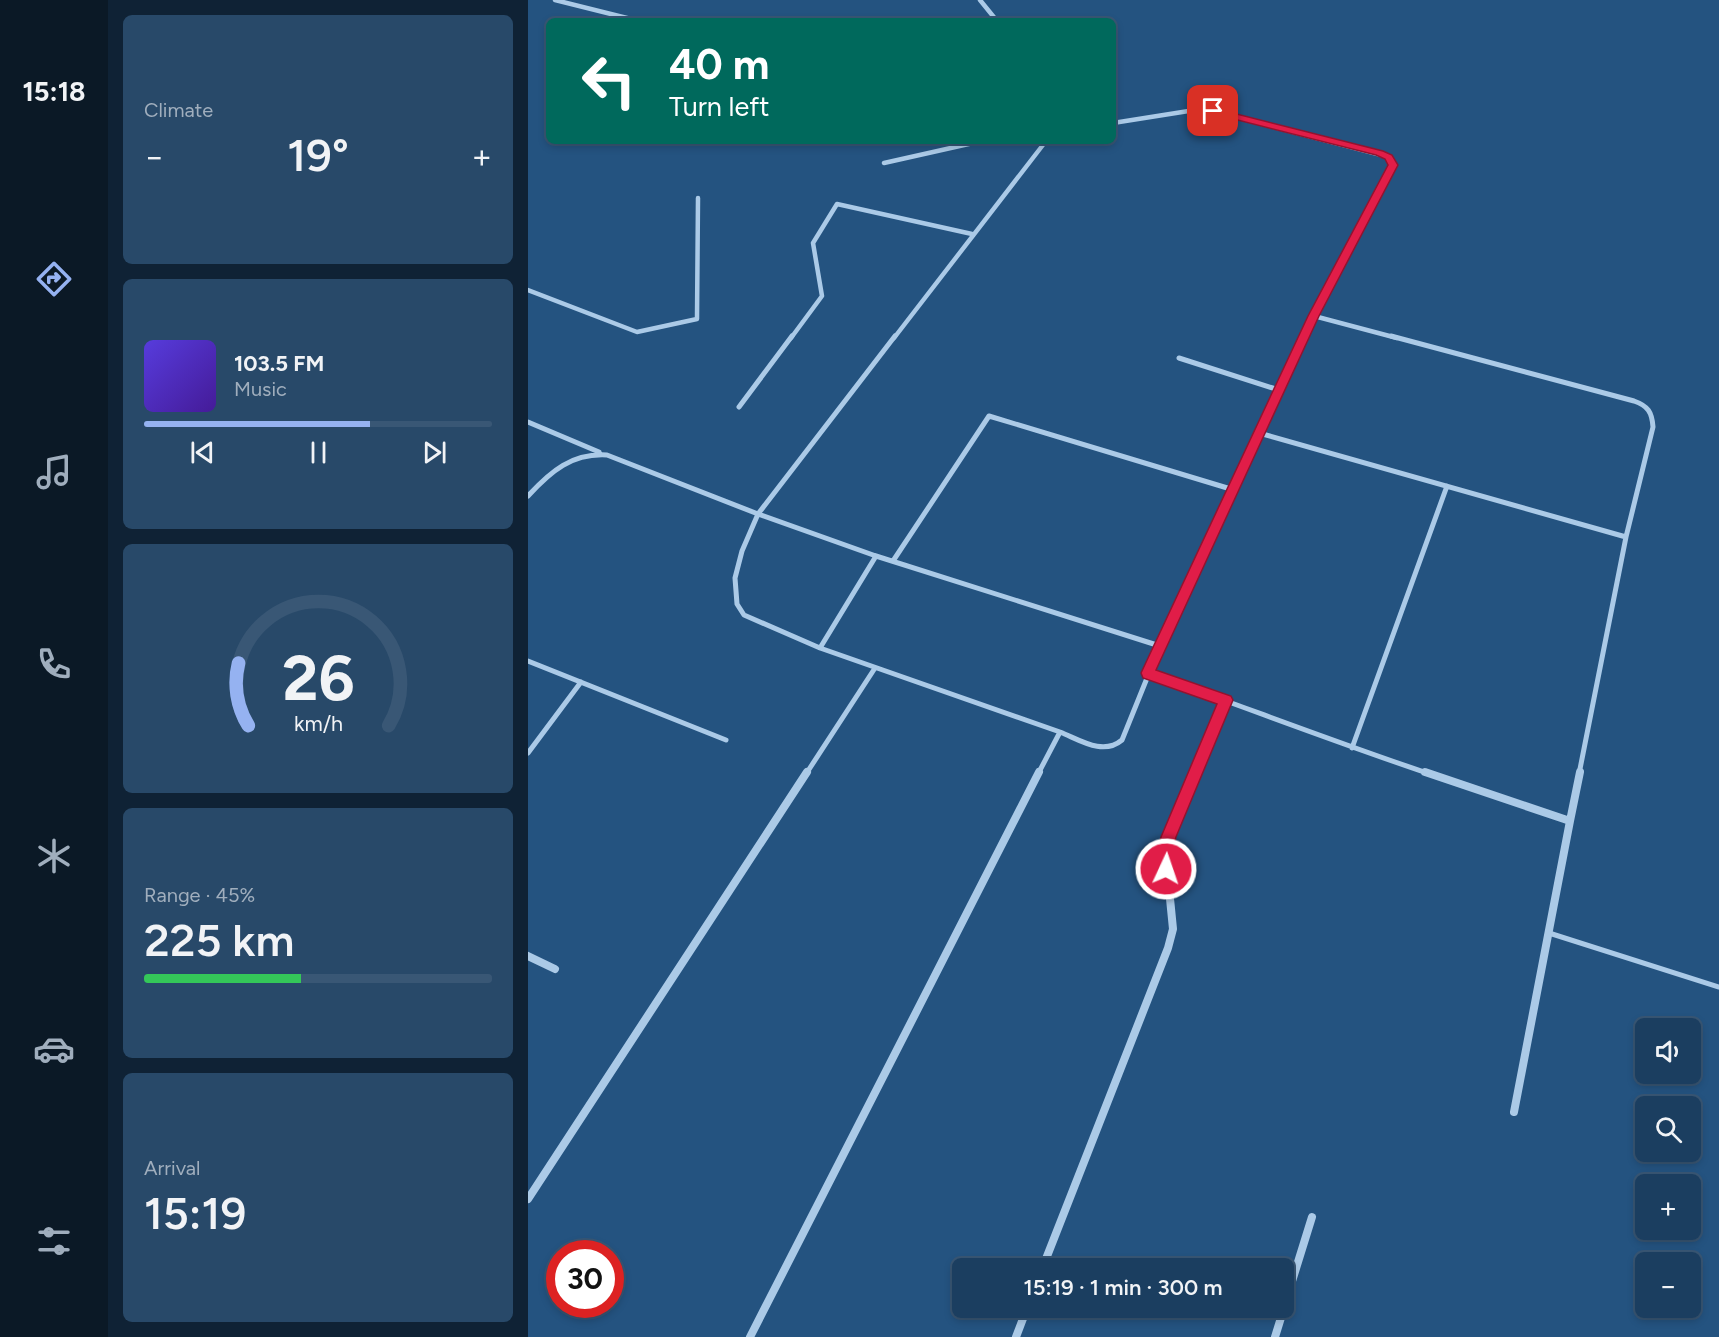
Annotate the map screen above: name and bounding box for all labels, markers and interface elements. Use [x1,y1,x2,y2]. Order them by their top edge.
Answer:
text: 40 m [669,39,769,90]
icon: left [570,42,648,120]
text: 15:18 [22,75,86,108]
pin [1187,85,1238,136]
text: Turn left [669,90,769,123]
icon: arrive [1196,94,1229,127]
text: Climate [144,98,213,122]
text: 19° [287,128,349,182]
text: − [144,137,165,176]
text: + [471,137,492,176]
icon: directions [33,258,75,300]
text: 103.5 FM [234,350,324,377]
text: Music [234,377,287,401]
icon: previous [186,436,219,469]
icon: pause [302,436,335,469]
icon: next [418,436,451,469]
icon: music [33,451,75,493]
text: 26 [282,641,354,716]
icon: phone [33,643,75,685]
text: km/h [294,711,342,736]
icon: climate [33,835,75,877]
position arrow [1134,837,1198,901]
text: Range · 45% [144,883,255,907]
text: 225 km [144,913,294,967]
map controls [1635,1018,1701,1318]
button: sound [1635,1018,1701,1084]
icon: car [33,1028,75,1070]
button: search [1635,1096,1701,1162]
text: Arrival [144,1156,200,1180]
button: + [1635,1174,1701,1240]
text: 15:19 [144,1186,246,1240]
icon: filters [33,1220,75,1262]
speed limit sign: 30 [546,1240,624,1318]
button: − [1635,1252,1701,1318]
text: 15:19 · 1 min · 300 m [1024,1274,1222,1301]

